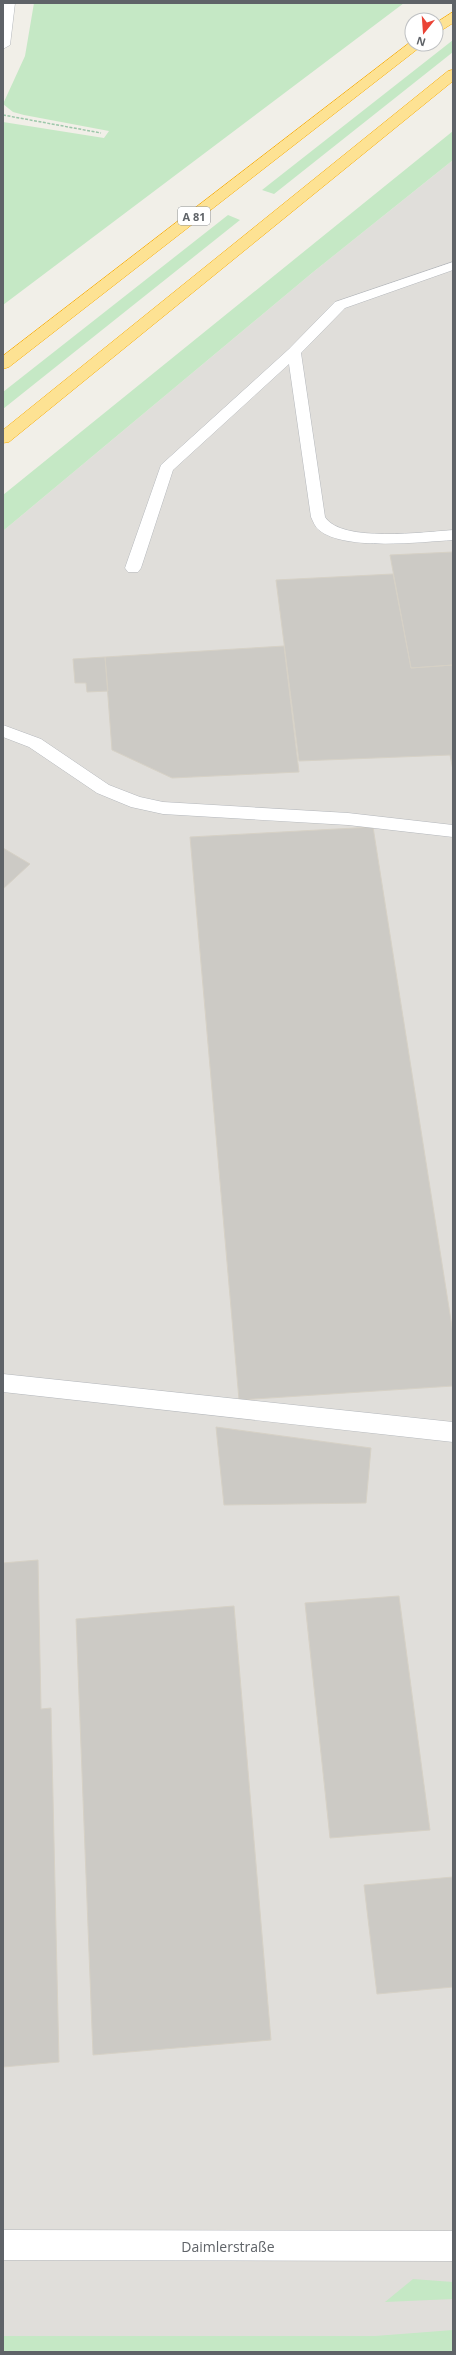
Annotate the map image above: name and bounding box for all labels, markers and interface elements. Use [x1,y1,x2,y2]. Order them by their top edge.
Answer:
north arrow [404,12,444,52]
text: N [414,34,427,51]
road number: A 81 [178,207,210,225]
street label: Daimlerstraße [181,2237,275,2256]

